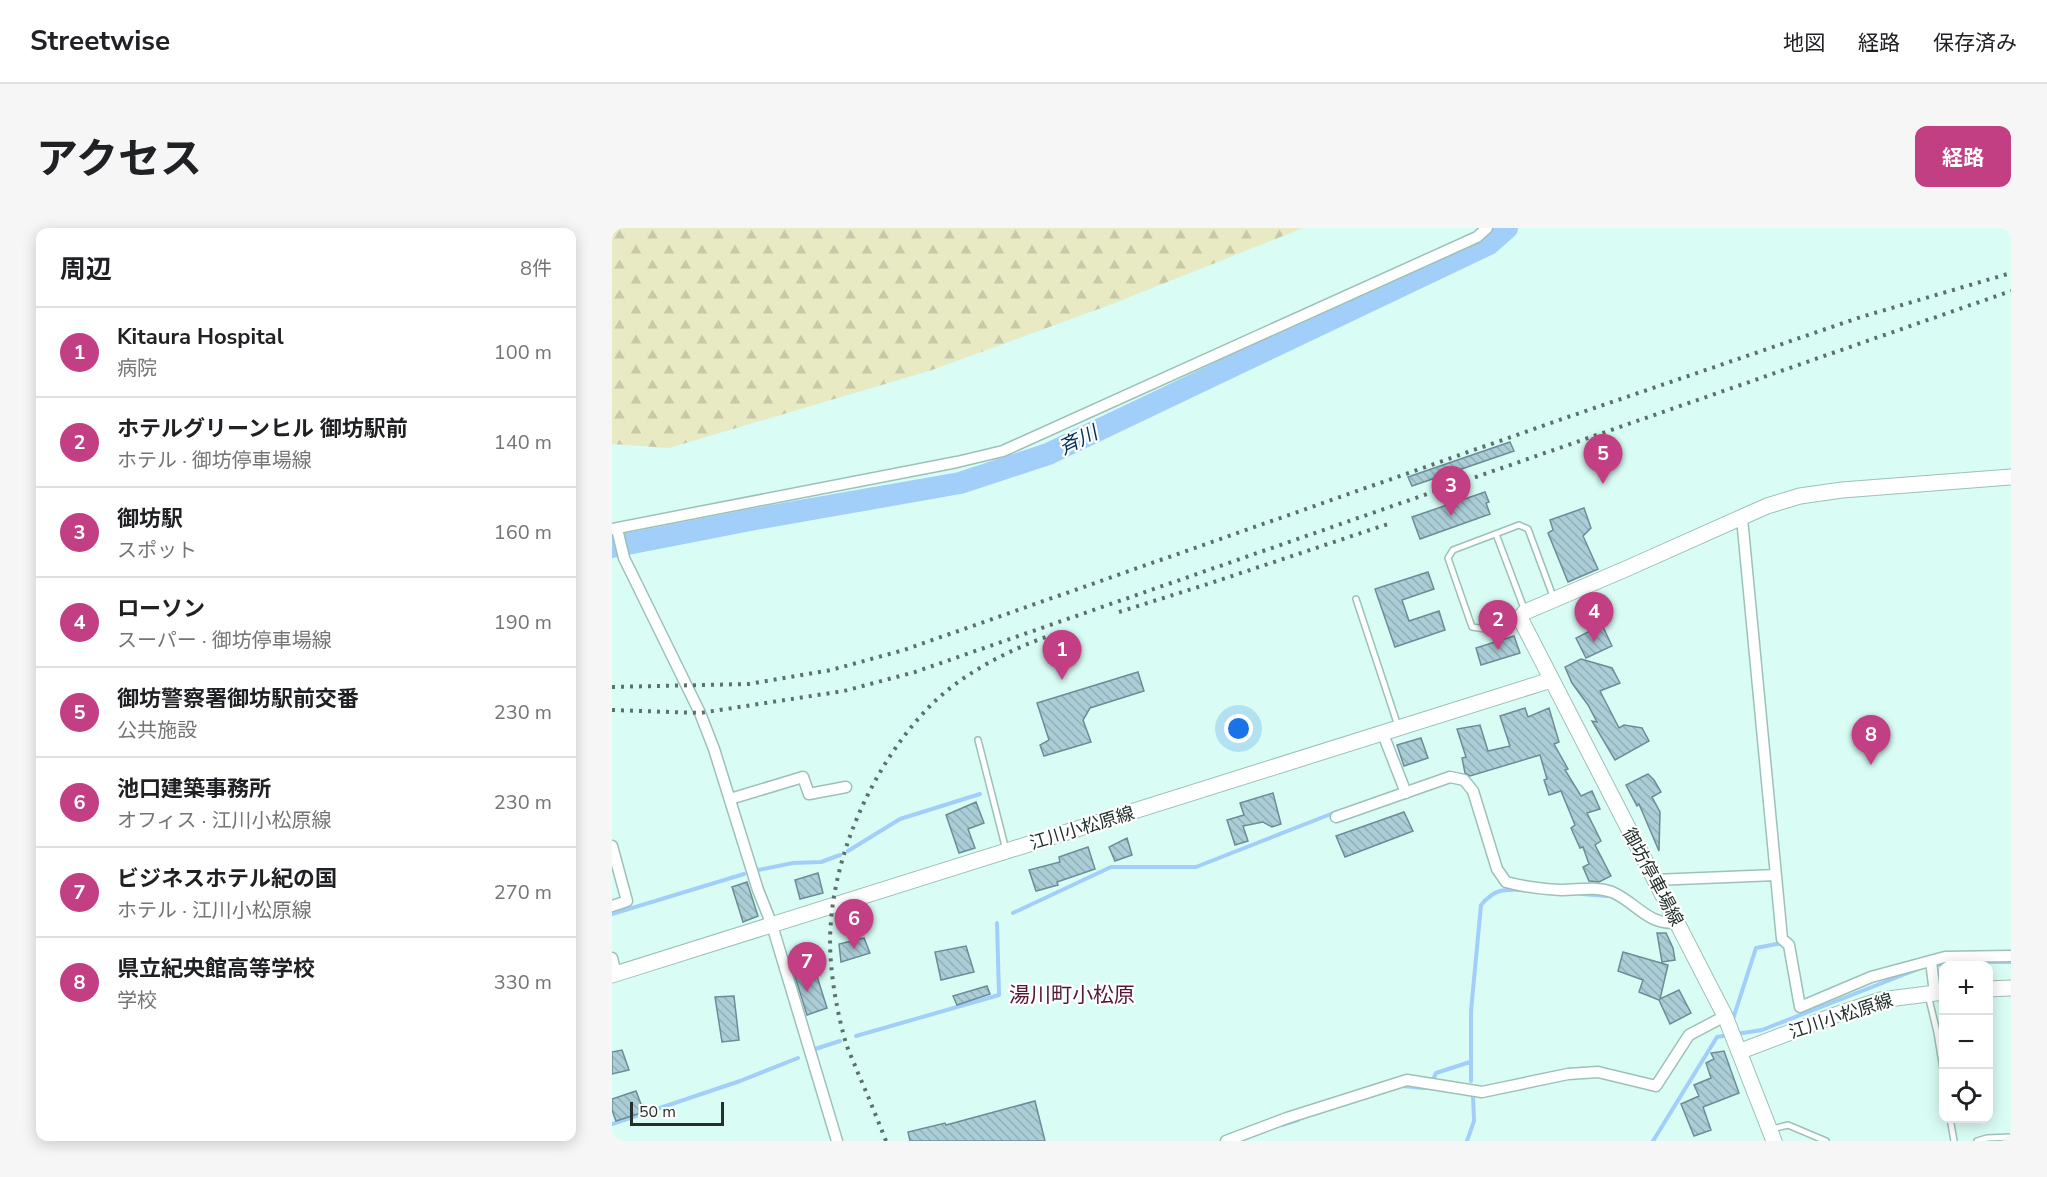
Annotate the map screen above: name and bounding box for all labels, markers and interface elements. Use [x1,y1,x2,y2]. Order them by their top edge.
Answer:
text: Streetwise [30,22,170,60]
text: 地図 [1783,29,1825,57]
text: 経路 [1858,29,1900,57]
text: 保存済み [1933,29,2017,57]
button: 経路 [1915,126,2011,187]
text: アクセス [36,131,202,188]
text: 周辺 [60,252,112,287]
text: 8件 [520,255,552,282]
text: Kitaura Hospital [117,322,284,352]
text: 1 [74,339,86,366]
text: 100 m [494,339,552,366]
text: 病院 [117,355,157,382]
text: ホテルグリーンヒル 御坊駅前 [117,414,408,444]
water label: 斉川 [1054,419,1104,461]
text: 2 [74,429,86,456]
text: 140 m [494,429,552,456]
pin: 5 [1584,434,1622,484]
text: ホテル · 御坊停車場線 [117,447,312,474]
pin: 3 [1432,466,1470,516]
text: 御坊駅 [117,504,183,534]
text: 3 [74,519,86,546]
text: 160 m [494,519,552,546]
text: スポット [117,537,197,564]
pin: 4 [1574,592,1614,642]
text: ローソン [117,594,205,624]
pin: 2 [1478,600,1518,650]
text: 4 [74,609,86,636]
text: 190 m [494,609,552,636]
text: スーパー · 御坊停車場線 [117,627,332,654]
pin: 1 [1042,630,1082,680]
text: 御坊警察署御坊駅前交番 [117,684,359,714]
text: 5 [74,699,86,726]
text: 230 m [494,699,552,726]
your location [1224,714,1253,743]
pin: 8 [1852,716,1890,765]
text: 公共施設 [117,717,197,744]
text: 池口建築事務所 [117,774,271,804]
text: 6 [74,789,86,816]
text: 230 m [494,789,552,816]
street label: 江川小松原線 [1027,801,1137,855]
text: オフィス · 江川小松原線 [117,807,331,834]
street label: 御坊停車場線 [1617,824,1689,930]
text: ビジネスホテル紀の国 [117,864,337,894]
text: 7 [74,879,86,906]
text: 270 m [494,879,552,906]
text: ホテル · 江川小松原線 [117,897,312,924]
pin: 6 [834,900,874,949]
pin: 7 [788,942,826,992]
text: 県立紀央館高等学校 [117,954,315,984]
map controls [1939,961,1993,1123]
button: + [1939,961,1993,1015]
text: 8 [74,969,86,996]
text: 330 m [494,969,552,996]
district label: 湯川町小松原 [1009,981,1135,1009]
text: 学校 [117,987,157,1014]
street label: 江川小松原線 [1786,988,1896,1044]
button: − [1939,1015,1993,1069]
button: locate [1939,1069,1993,1123]
scale bar [630,1099,724,1126]
text: 50 m [639,1101,676,1123]

